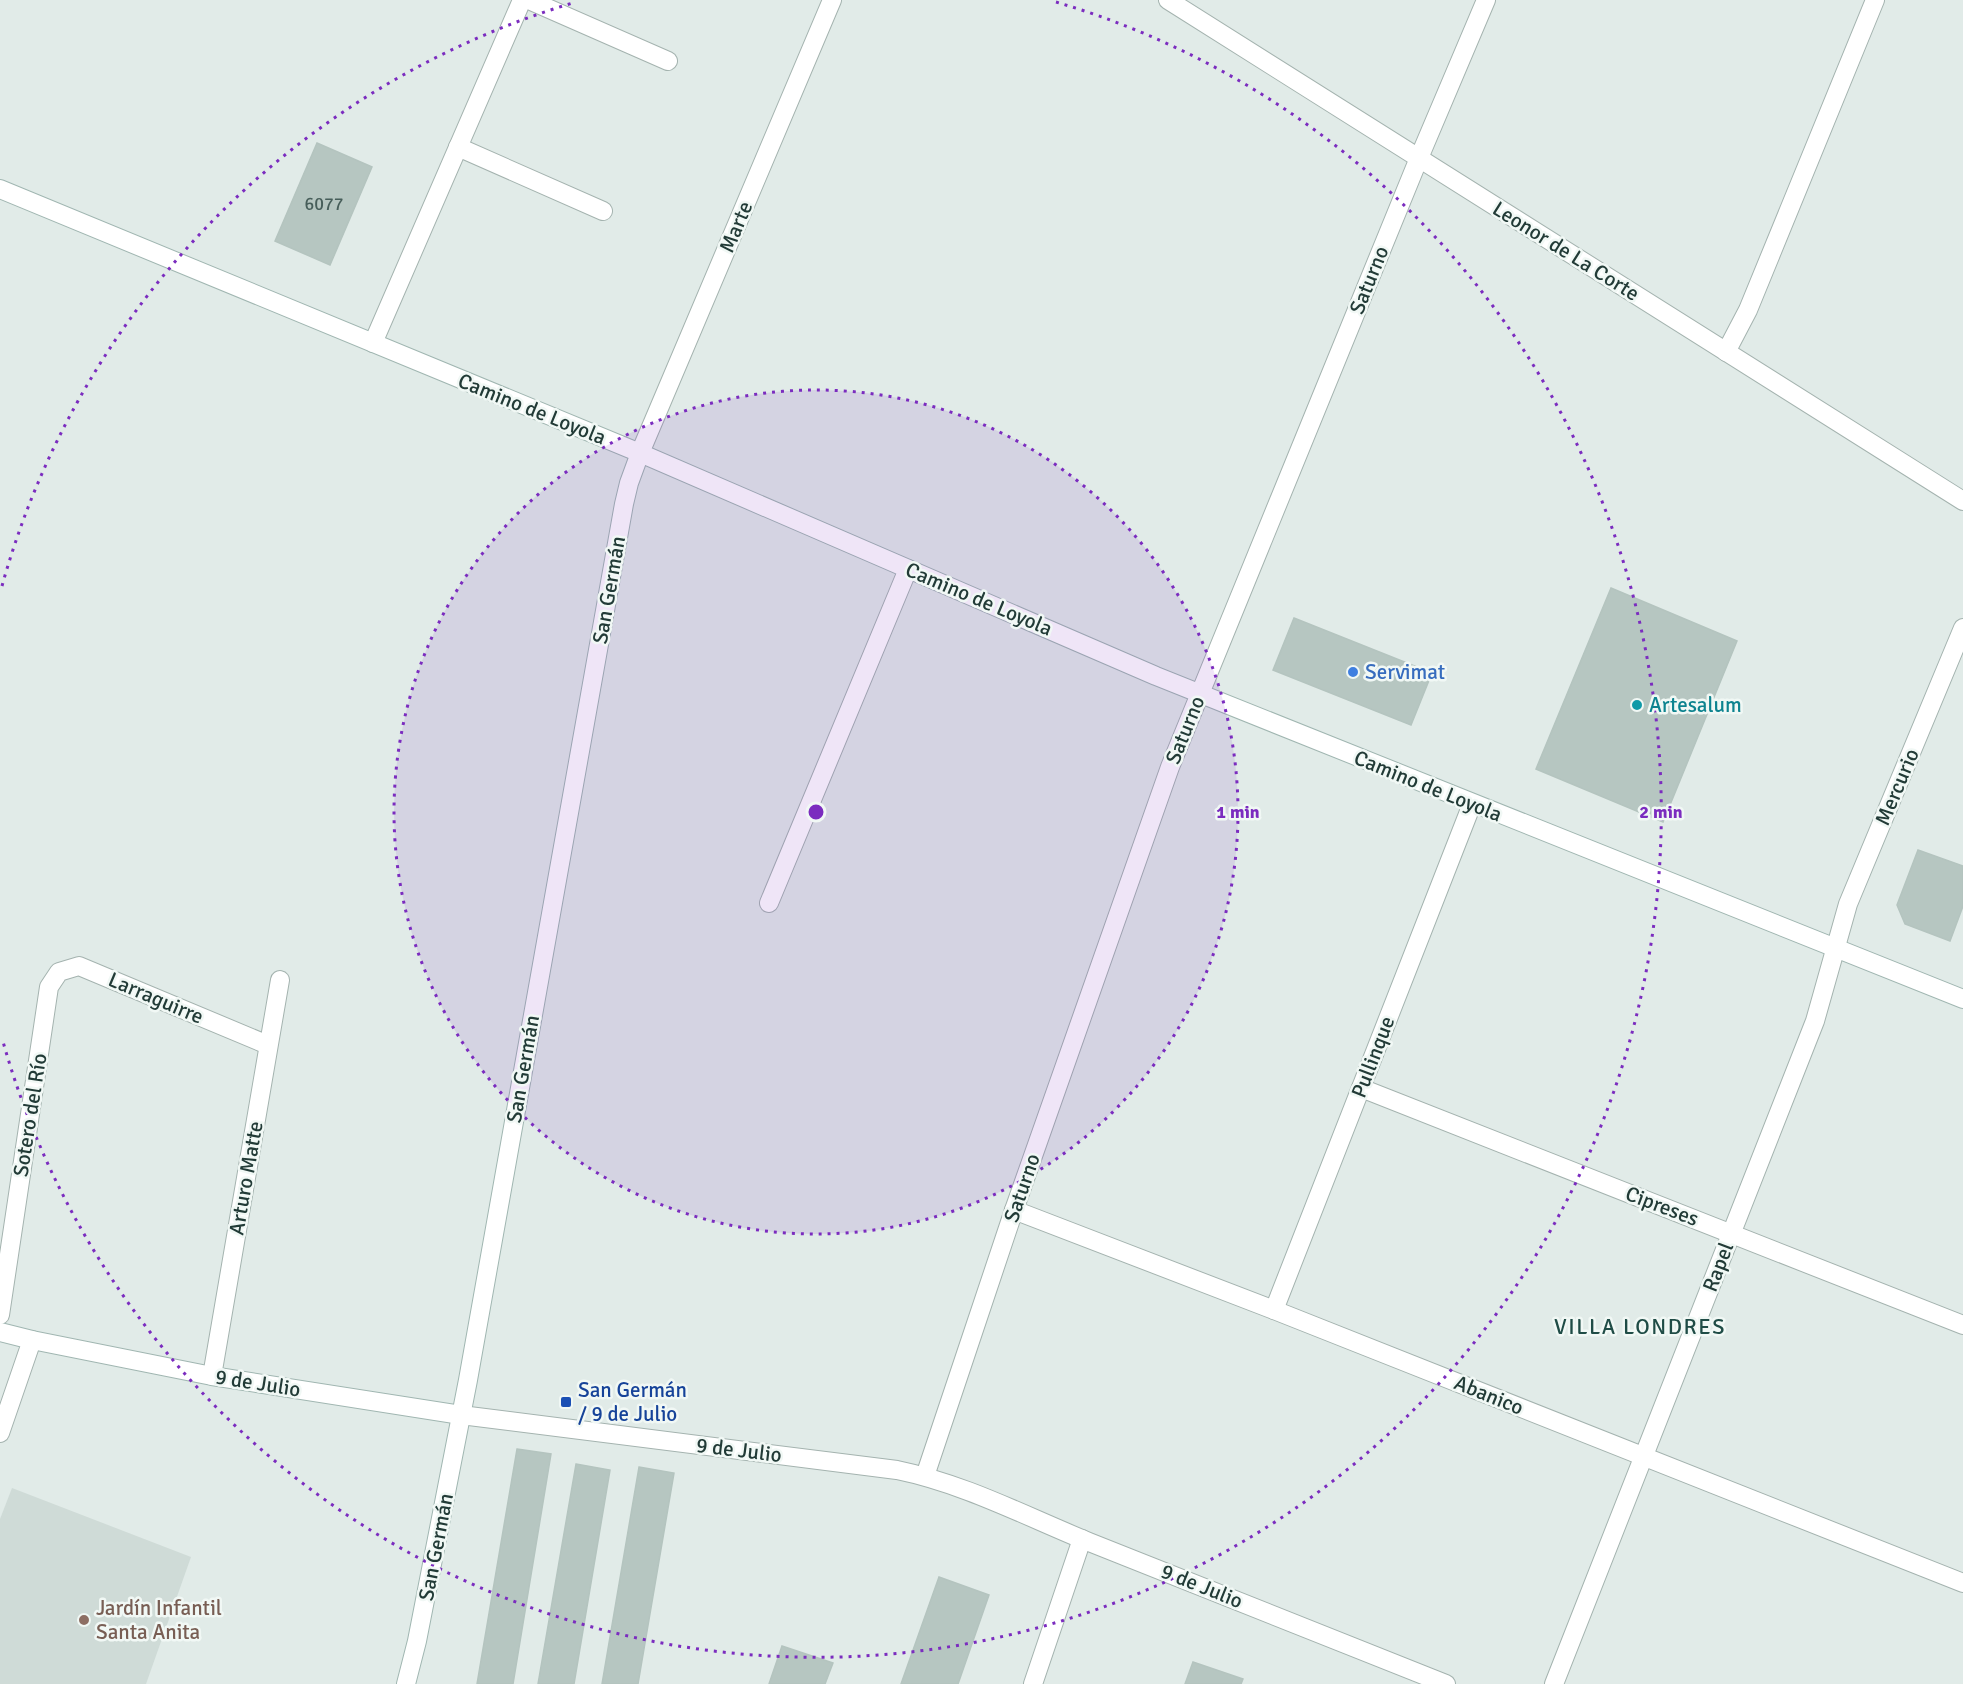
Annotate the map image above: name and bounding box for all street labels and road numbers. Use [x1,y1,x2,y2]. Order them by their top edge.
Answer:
street label: Leonor de La Corte [1488,195,1644,307]
street label: Marte [714,197,758,257]
street label: Saturno [1344,242,1394,318]
street label: Camino de Loyola [454,367,610,451]
street label: San Germán [587,534,631,646]
street label: Camino de Loyola [902,556,1056,642]
street label: Saturno [1160,692,1210,768]
street label: Camino de Loyola [1350,744,1506,828]
street label: Mercurio [1869,745,1925,829]
street label: Larraguirre [104,966,208,1030]
street label: San Germán [501,1013,545,1125]
street label: Pullinque [1346,1013,1400,1101]
street label: Sotero del Río [7,1051,53,1179]
street label: Arturo Matte [223,1119,269,1237]
street label: Saturno [998,1150,1046,1226]
street label: Cipreses [1622,1180,1702,1232]
street label: Rapel [1697,1239,1739,1295]
street label: 9 de Julio [214,1363,302,1403]
street label: Abanico [1451,1369,1527,1421]
street label: 9 de Julio [695,1432,783,1468]
street label: San Germán [413,1491,459,1603]
street label: 9 de Julio [1157,1558,1247,1614]

